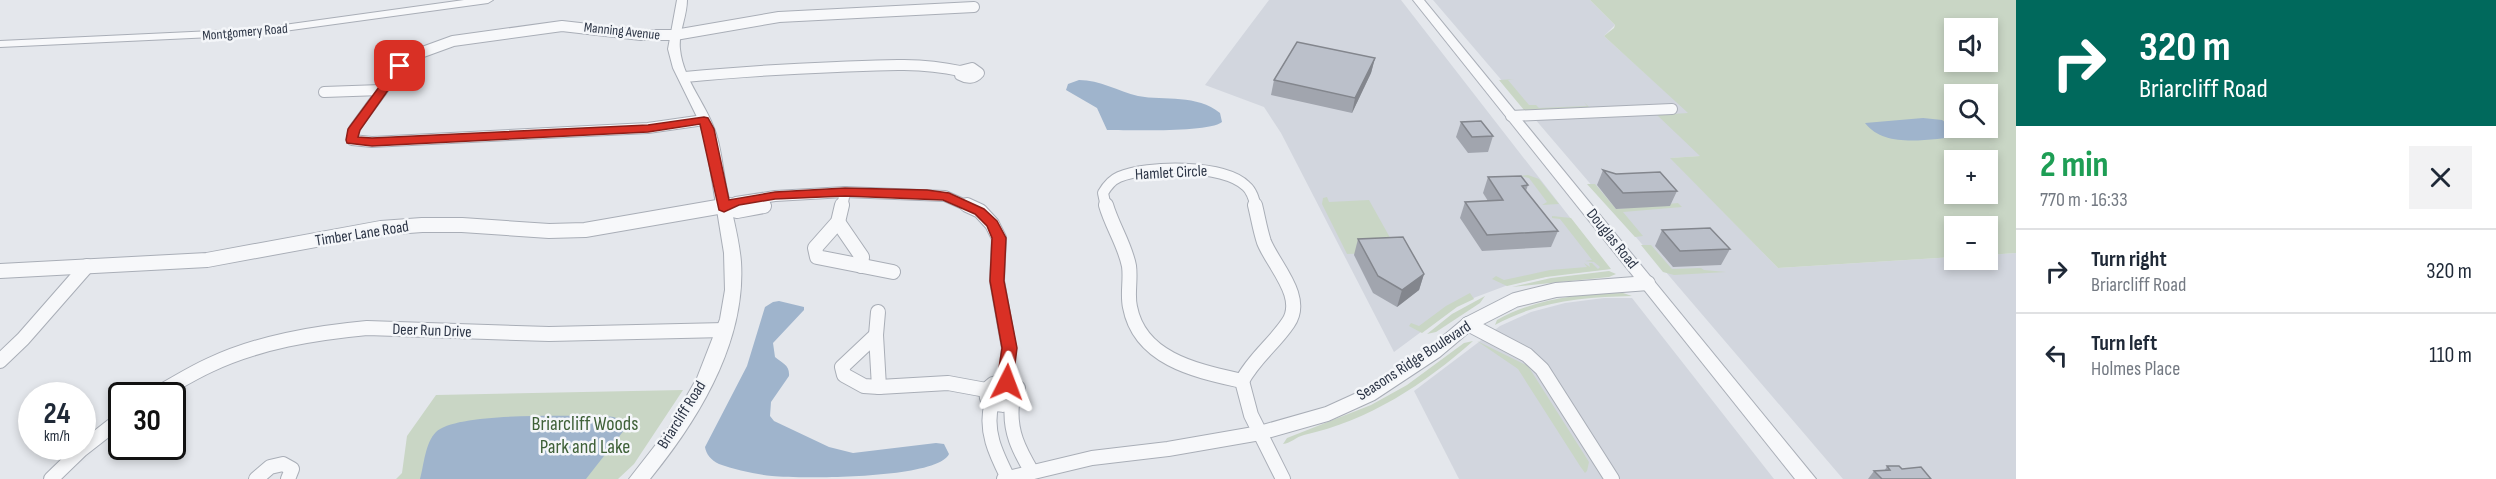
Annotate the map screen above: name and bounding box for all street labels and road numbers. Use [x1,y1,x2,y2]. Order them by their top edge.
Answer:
street label: Manning Avenue [583,19,661,43]
street label: Montgomery Road [202,20,288,44]
street label: Hamlet Circle [1134,162,1208,184]
street label: Douglas Road [1582,205,1642,273]
street label: Timber Lane Road [314,217,410,251]
street label: Seasons Ridge Boulevard [1353,317,1475,405]
street label: Deer Run Drive [392,320,472,342]
street label: Briarcliff Road [654,378,710,452]

